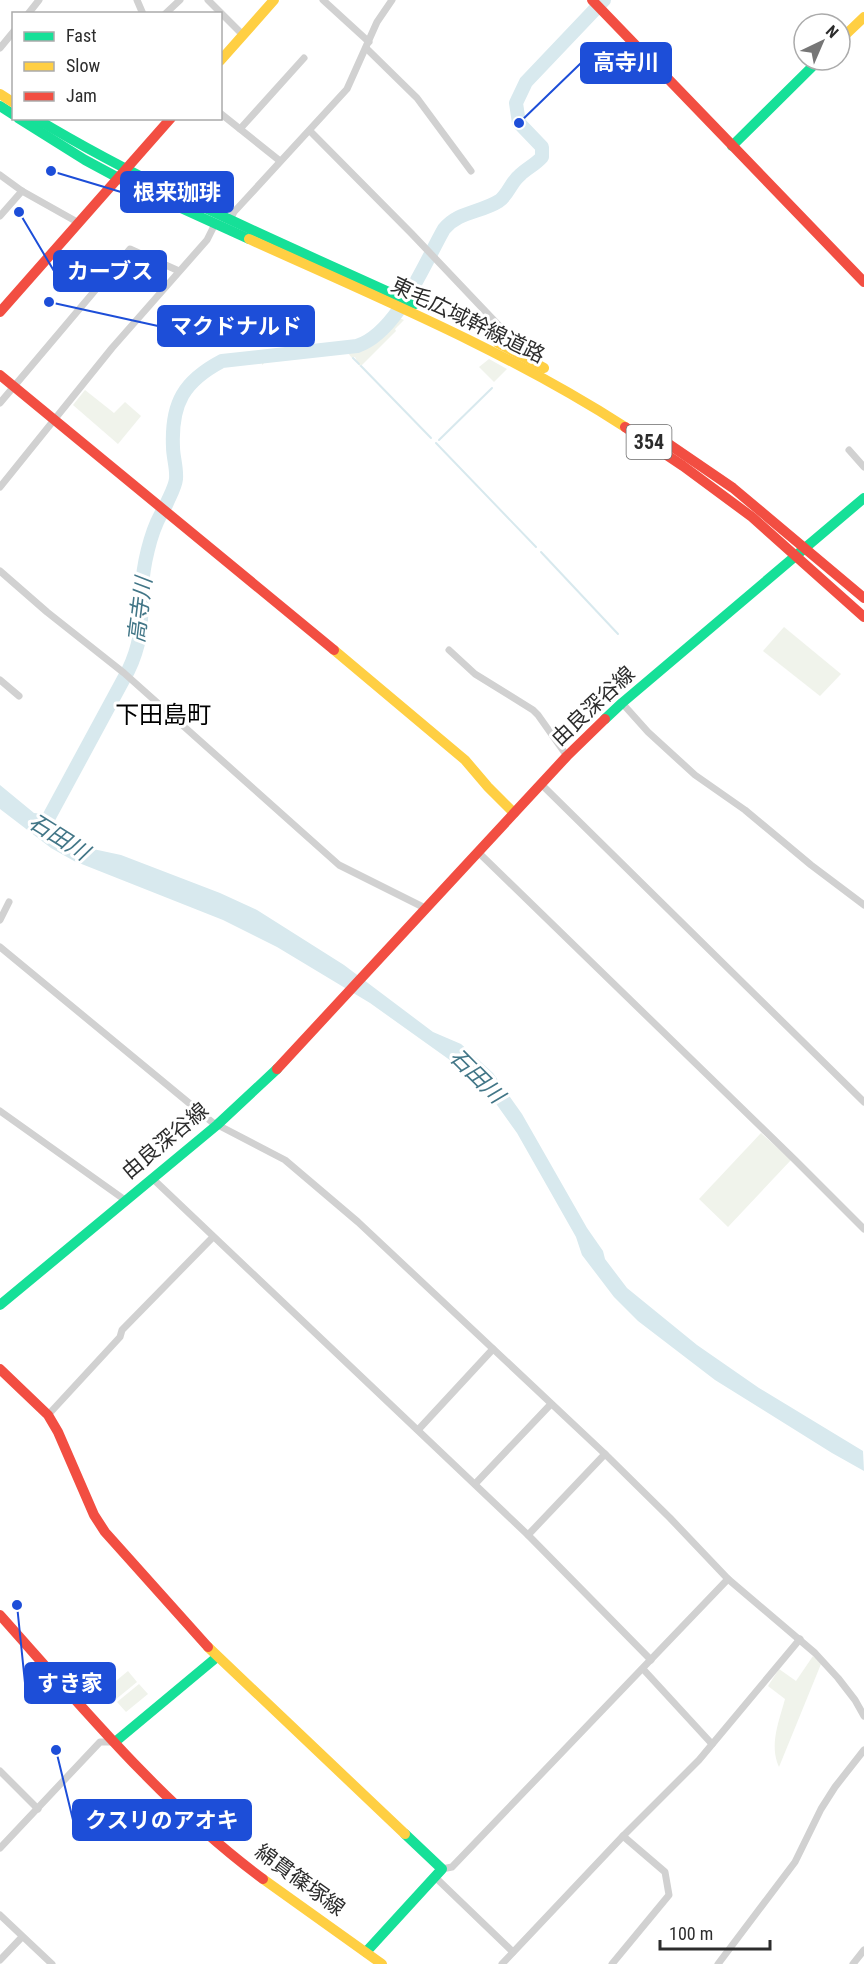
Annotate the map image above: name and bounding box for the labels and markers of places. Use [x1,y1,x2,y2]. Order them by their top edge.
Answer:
callout: 高寺川 [581,43,671,83]
callout: 根来珈琲 [121,172,233,212]
callout: カーブス [54,251,166,291]
callout: マクドナルド [158,306,314,346]
callout: すき家 [25,1663,115,1703]
callout: クスリのアオキ [73,1800,251,1840]

